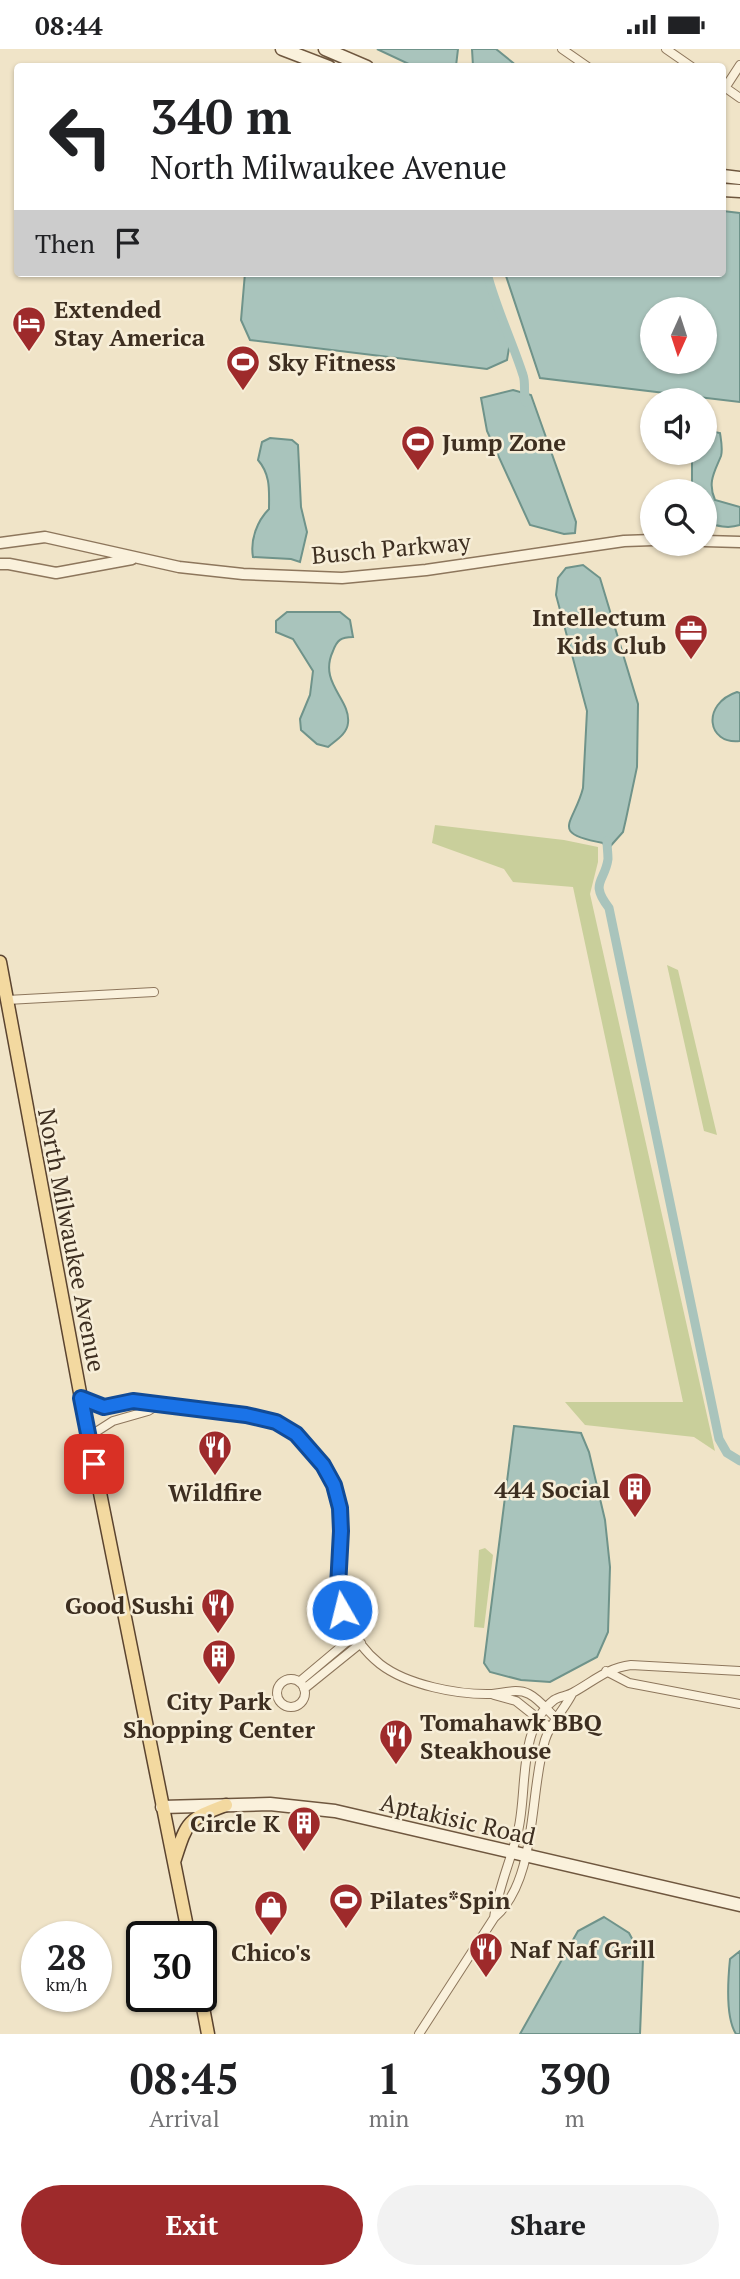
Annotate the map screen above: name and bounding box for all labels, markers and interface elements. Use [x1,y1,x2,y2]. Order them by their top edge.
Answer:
text: 08:44 [35,8,103,42]
text: 340 m [150,83,292,148]
icon: left [35,91,126,182]
text: North Milwaukee Avenue [150,146,507,188]
icon: arrive [109,224,147,262]
text: Then [35,226,95,260]
place label: Extended Stay America [54,293,206,353]
north arrow [640,297,718,375]
map controls [640,297,717,556]
hotel icon: Extended Stay America [10,304,48,353]
sports icon: Sky Fitness [224,343,262,392]
place label: Sky Fitness [268,346,396,378]
button: sound [640,388,717,465]
sports icon: Jump Zone [399,423,437,472]
place label: Jump Zone [442,426,566,458]
button: search [640,479,717,556]
street label: Busch Parkway [310,525,473,571]
place label: Intellectum Kids Club [532,601,666,661]
office icon: Intellectum Kids Club [672,612,710,661]
street label: North Milwaukee Avenue [31,1106,113,1374]
restaurant icon: Wildfire [196,1428,234,1477]
pin [64,1434,124,1494]
icon: arrive [75,1445,113,1483]
building icon: 444 Social [616,1470,654,1519]
place label: 444 Social [494,1473,610,1505]
place label: Wildfire [168,1476,262,1508]
position arrow [305,1573,379,1647]
restaurant icon: Good Sushi [199,1586,237,1635]
place label: Good Sushi [65,1589,194,1621]
building icon: City Park Shopping Center [200,1637,238,1686]
place label: City Park Shopping Center [123,1685,316,1745]
place label: Tomahawk BBQ Steakhouse [420,1706,603,1766]
restaurant icon: Tomahawk BBQ Steakhouse [377,1717,415,1766]
street label: Aptakisic Road [377,1786,539,1852]
building icon: Circle K [285,1804,323,1853]
place label: Circle K [190,1807,281,1839]
sports icon: Pilates*Spin [327,1881,365,1930]
place label: Pilates*Spin [370,1884,511,1916]
shop icon: Chico's [252,1888,290,1937]
speed limit sign: 30 [126,1921,217,2012]
restaurant icon: Naf Naf Grill [467,1930,505,1979]
place label: Naf Naf Grill [510,1933,655,1965]
text: 28 [47,1934,86,1980]
place label: Chico's [231,1936,311,1968]
text: km/h [46,1972,87,1996]
text: 08:45 [130,2050,239,2106]
text: 1 [377,2050,401,2106]
text: 390 [539,2050,610,2106]
text: Arrival [149,2103,220,2134]
text: min [369,2103,409,2134]
text: m [565,2103,585,2134]
button: Exit [21,2185,363,2265]
button: Share [377,2185,719,2265]

